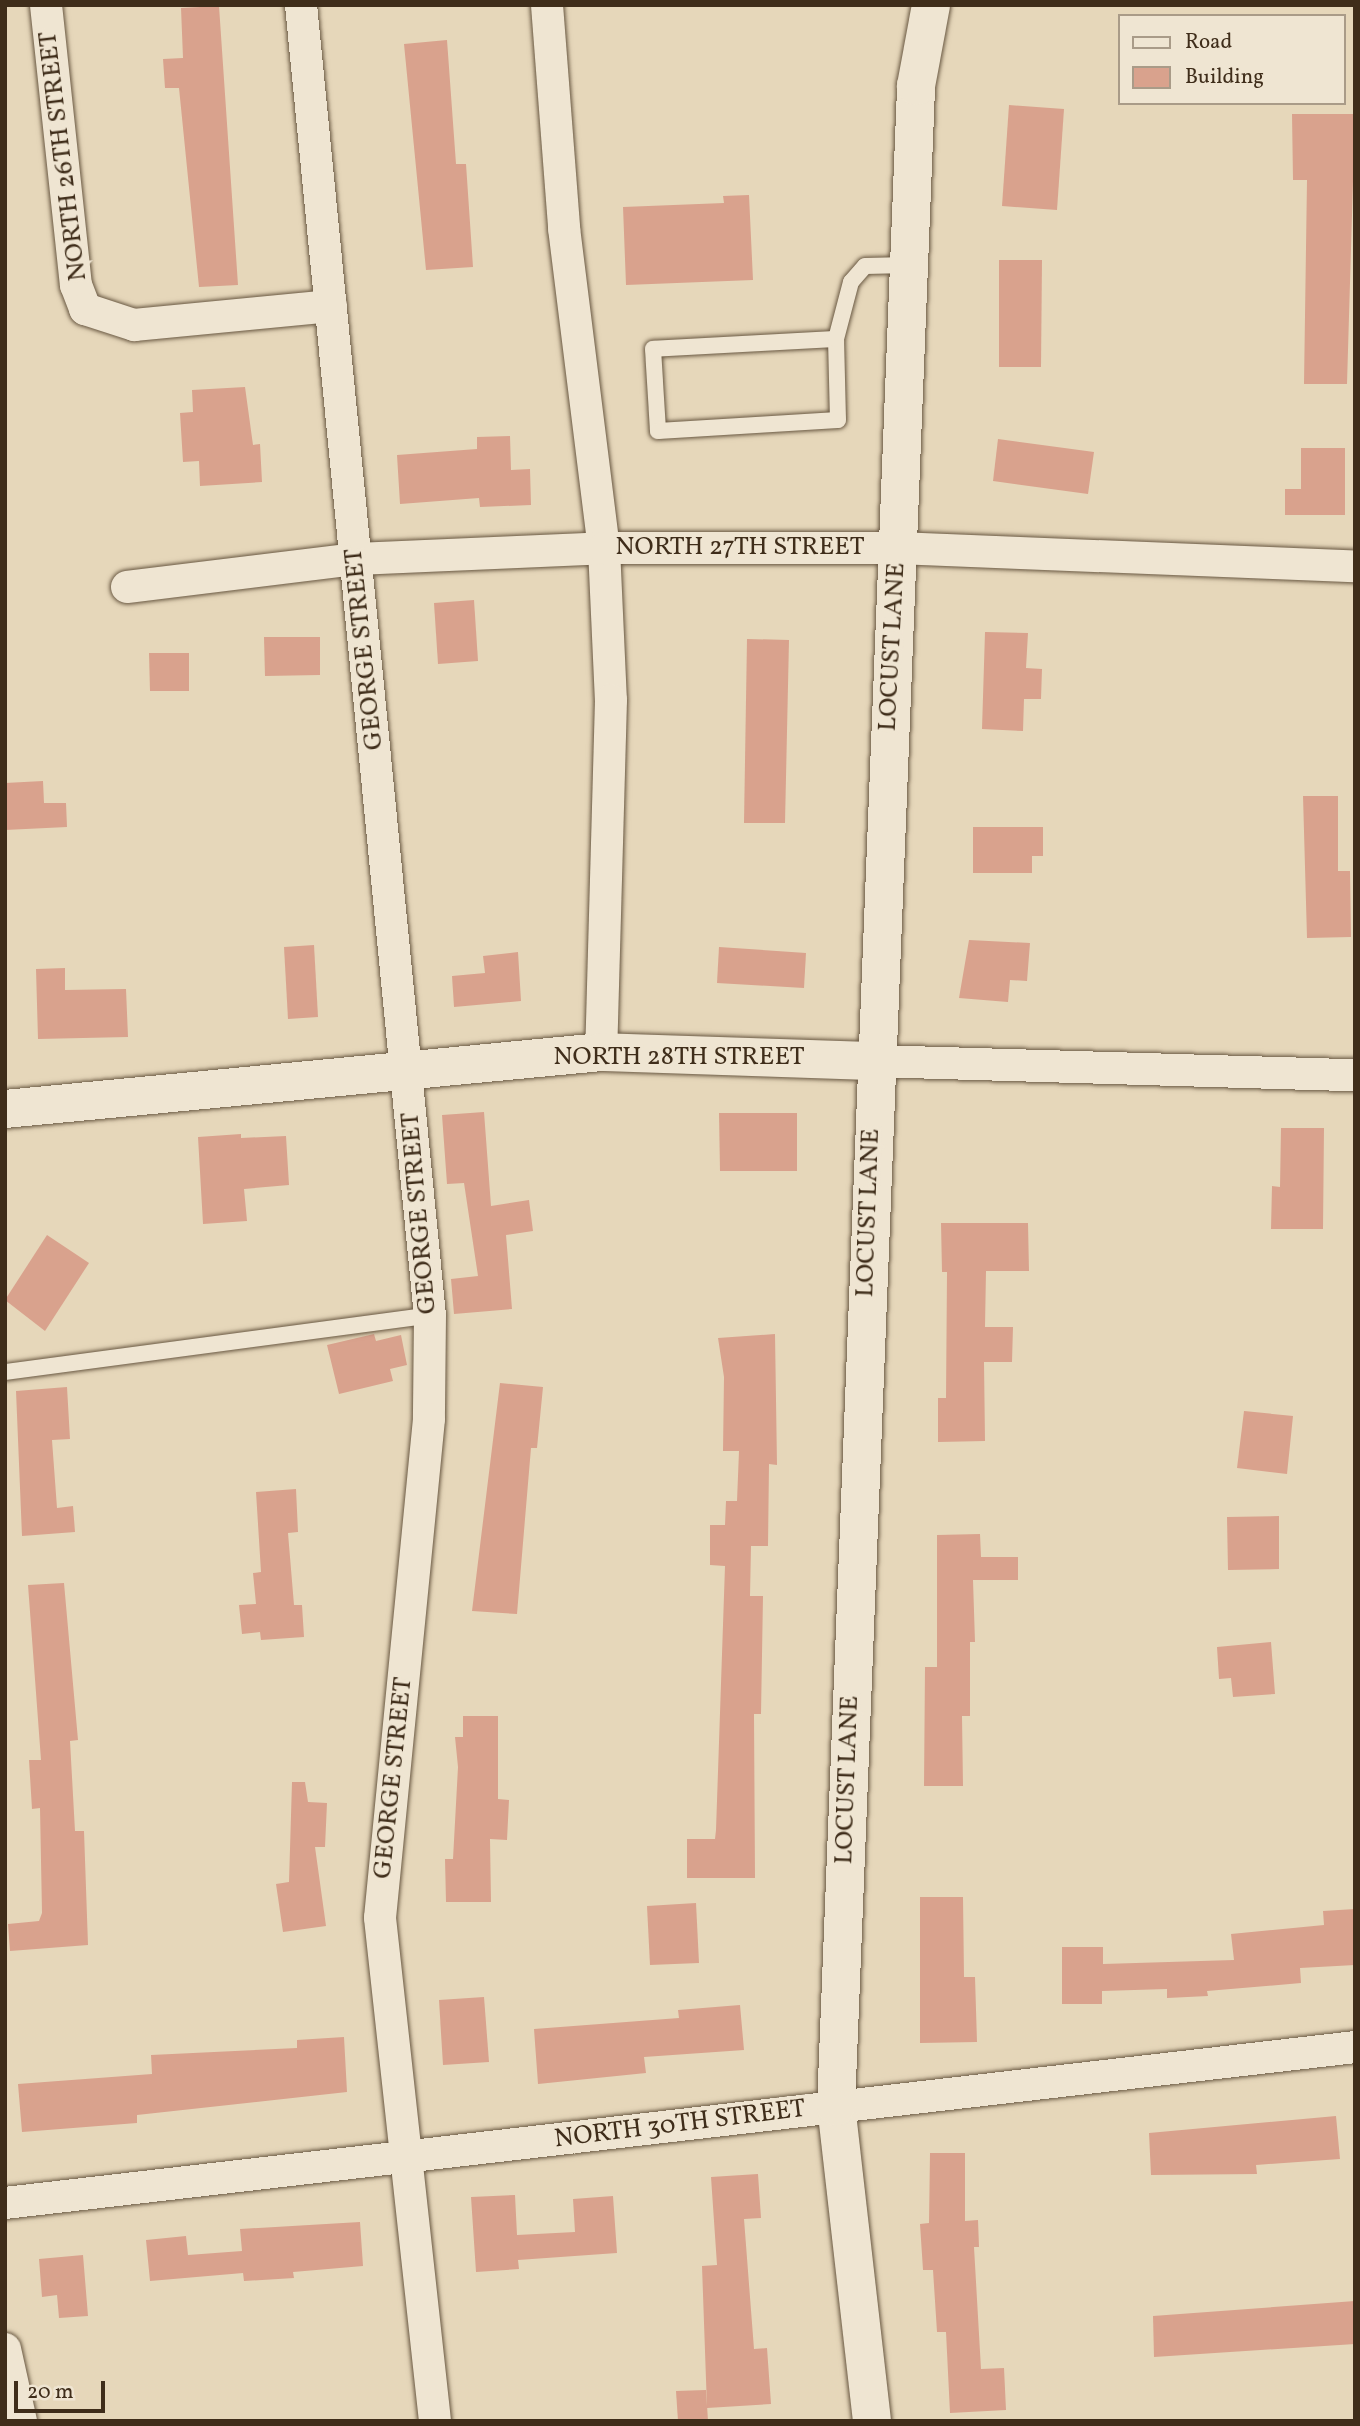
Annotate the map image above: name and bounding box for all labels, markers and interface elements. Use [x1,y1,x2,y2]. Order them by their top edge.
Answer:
legend [1118,14,1346,105]
text: Road [1185,28,1232,57]
street label: NORTH 26TH STREET [33,29,95,283]
text: Building [1185,63,1264,92]
street label: NORTH 27TH STREET [615,532,865,564]
street label: GEORGE STREET [339,547,391,751]
street label: LOCUST LANE [873,562,913,732]
street label: NORTH 28TH STREET [553,1042,805,1074]
street label: GEORGE STREET [396,1111,444,1315]
street label: LOCUST LANE [850,1128,888,1298]
street label: GEORGE STREET [368,1676,420,1880]
street label: LOCUST LANE [829,1695,867,1865]
street label: NORTH 30TH STREET [553,2094,807,2156]
scale bar [18,2366,108,2410]
text: 20 m [27,2378,73,2407]

